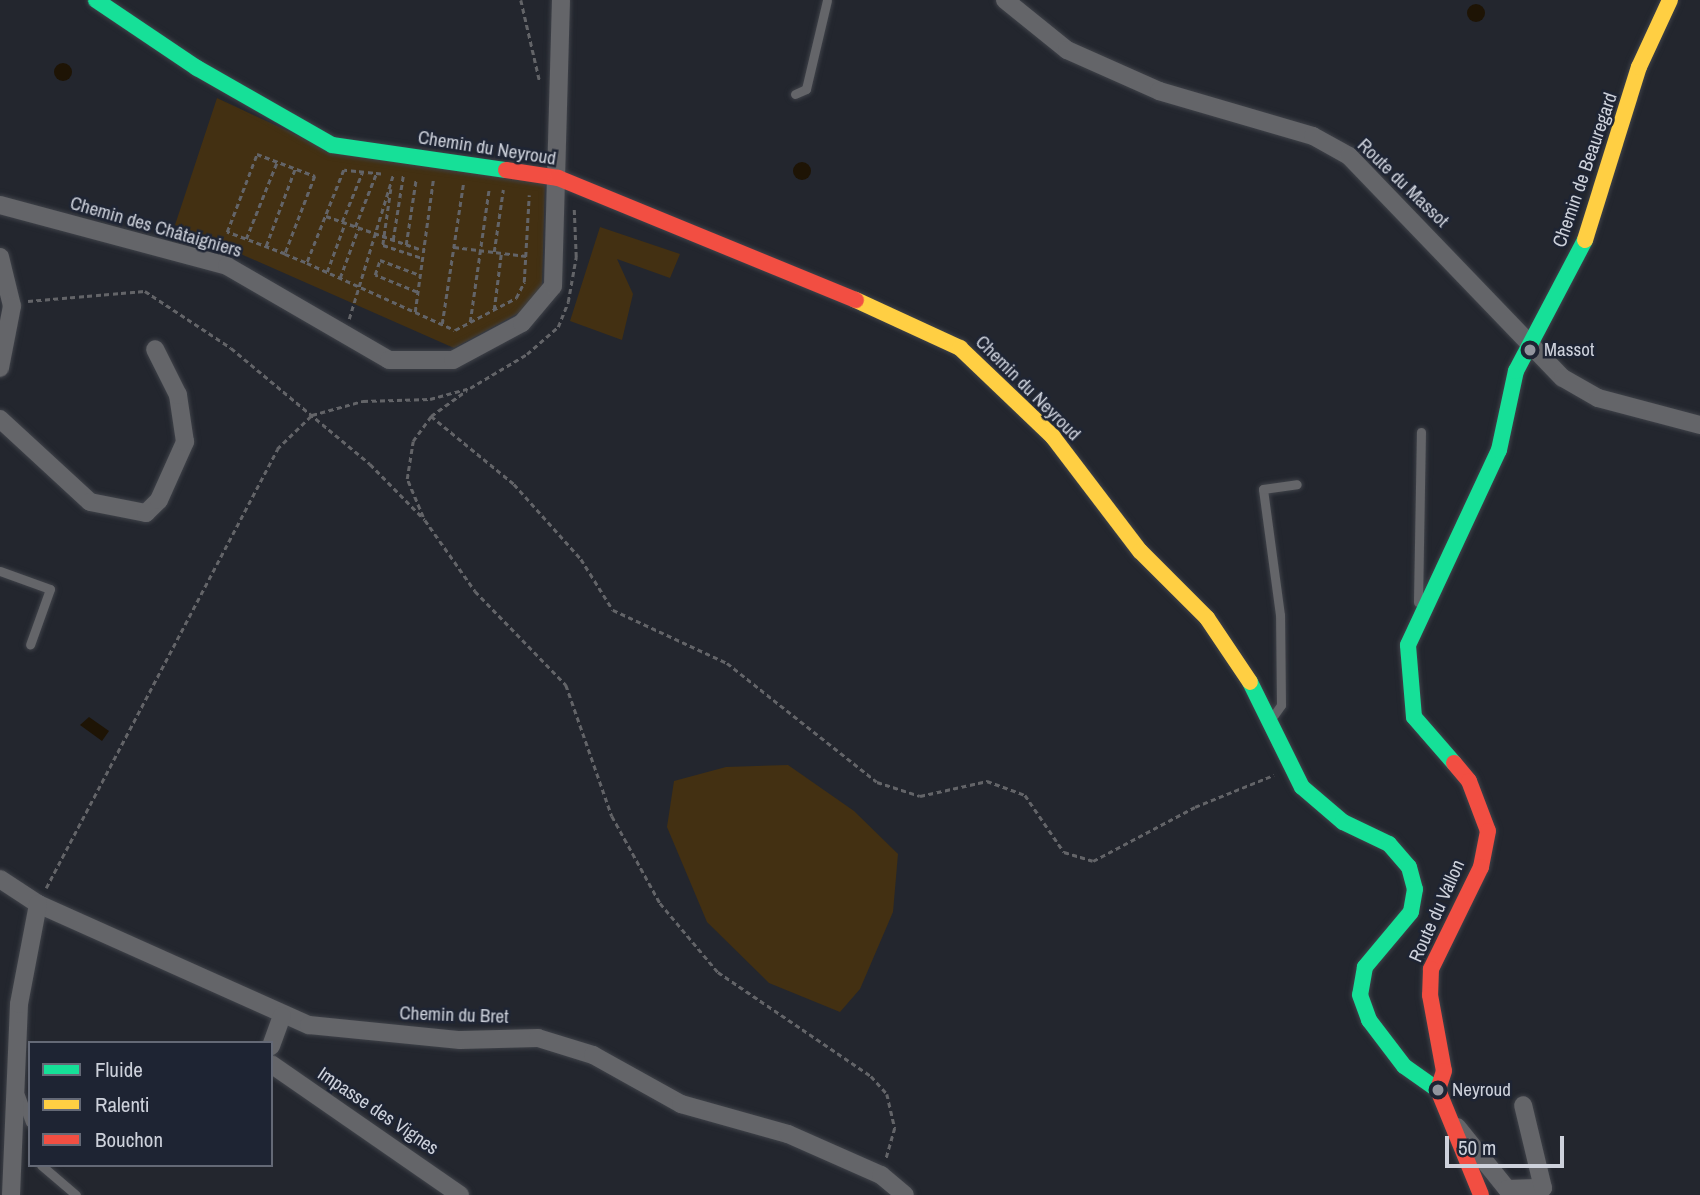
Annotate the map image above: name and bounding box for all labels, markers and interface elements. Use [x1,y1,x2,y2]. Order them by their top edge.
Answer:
street label: Chemin de Beauregard [1548,90,1622,250]
street label: Chemin du Neyroud [416,126,558,170]
street label: Route du Massot [1353,134,1453,232]
street label: Chemin des Châtaigniers [68,192,244,262]
street label: Chemin du Neyroud [971,331,1085,445]
place label: Massot [1544,339,1594,361]
marker: Massot [1522,342,1538,358]
street label: Route du Vallon [1404,856,1470,966]
street label: Chemin du Bret [399,1002,509,1028]
legend [28,1041,273,1167]
text: Fluide [95,1055,143,1084]
street label: Impasse des Vignes [313,1062,443,1160]
place label: Neyroud [1452,1079,1511,1101]
marker: Neyroud [1430,1082,1446,1098]
text: Ralenti [95,1090,150,1119]
scale bar [1448,1122,1567,1166]
text: Bouchon [95,1125,163,1154]
text: 50 m [1458,1133,1496,1162]

